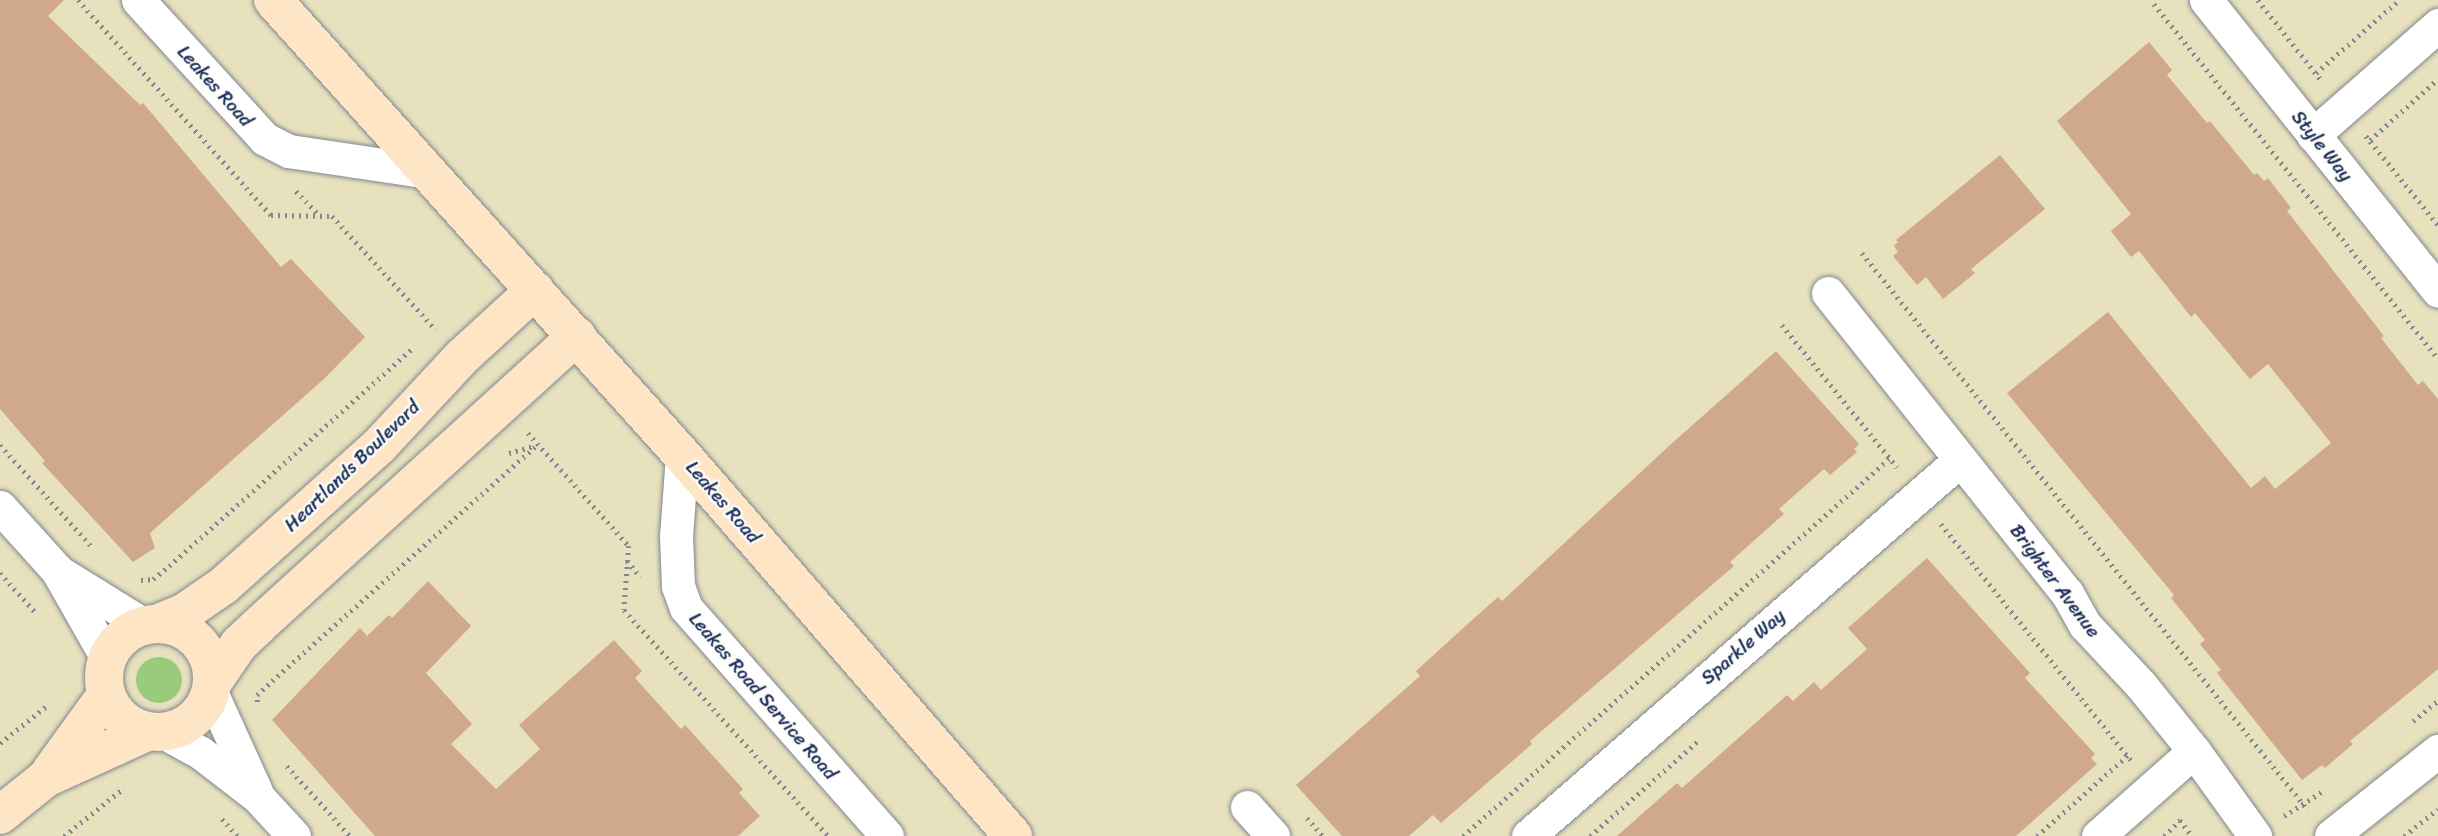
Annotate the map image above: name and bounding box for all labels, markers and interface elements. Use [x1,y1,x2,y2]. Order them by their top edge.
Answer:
street label: Leakes Road [172,41,258,131]
street label: Style Way [2287,106,2357,186]
street label: Heartlands Boulevard [280,396,424,536]
street label: Leakes Road [681,456,765,548]
street label: Brighter Avenue [2005,520,2105,642]
street label: Sparkle Way [1696,604,1790,690]
street label: Leakes Road Service Road [684,608,842,784]

